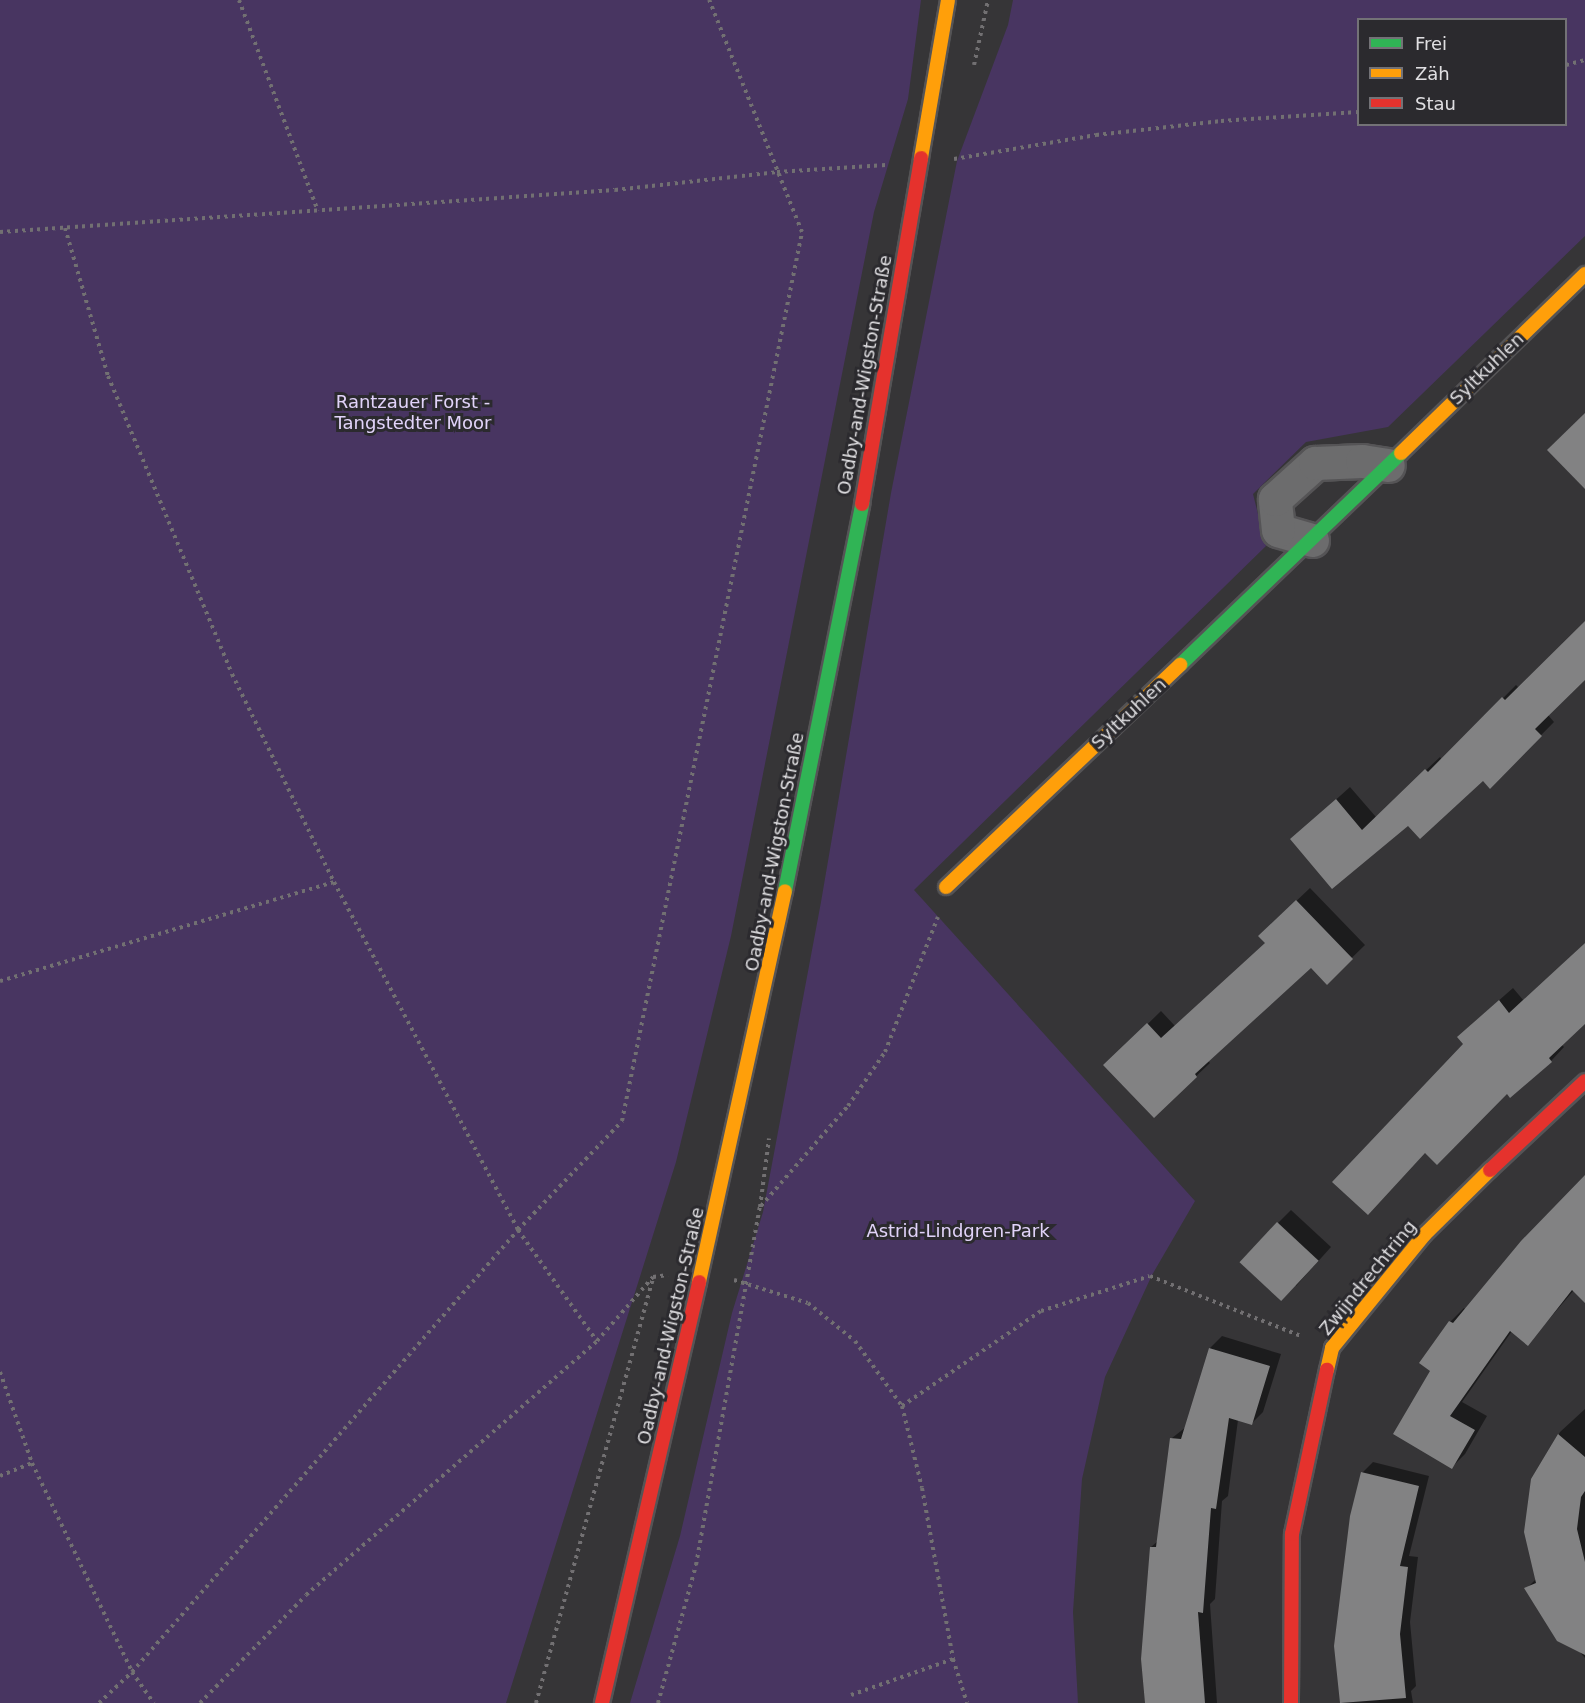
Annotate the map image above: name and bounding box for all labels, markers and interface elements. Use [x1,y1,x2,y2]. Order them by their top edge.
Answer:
legend [1357,18,1567,126]
text: Frei [1415,33,1447,54]
text: Zäh [1415,63,1450,84]
text: Stau [1415,93,1456,114]
street label: Oadby-and-Wigston-Straße [833,253,897,497]
street label: Syltkuhlen [1446,328,1528,410]
park label: Rantzauer Forst - Tangstedter Moor [334,392,492,434]
street label: Syltkuhlen [1087,674,1171,754]
street label: Oadby-and-Wigston-Straße [741,731,809,973]
street label: Oadby-and-Wigston-Straße [633,1205,709,1447]
street label: Zwijndrechtring [1315,1216,1421,1340]
park label: Astrid-Lindgren-Park [866,1220,1050,1242]

